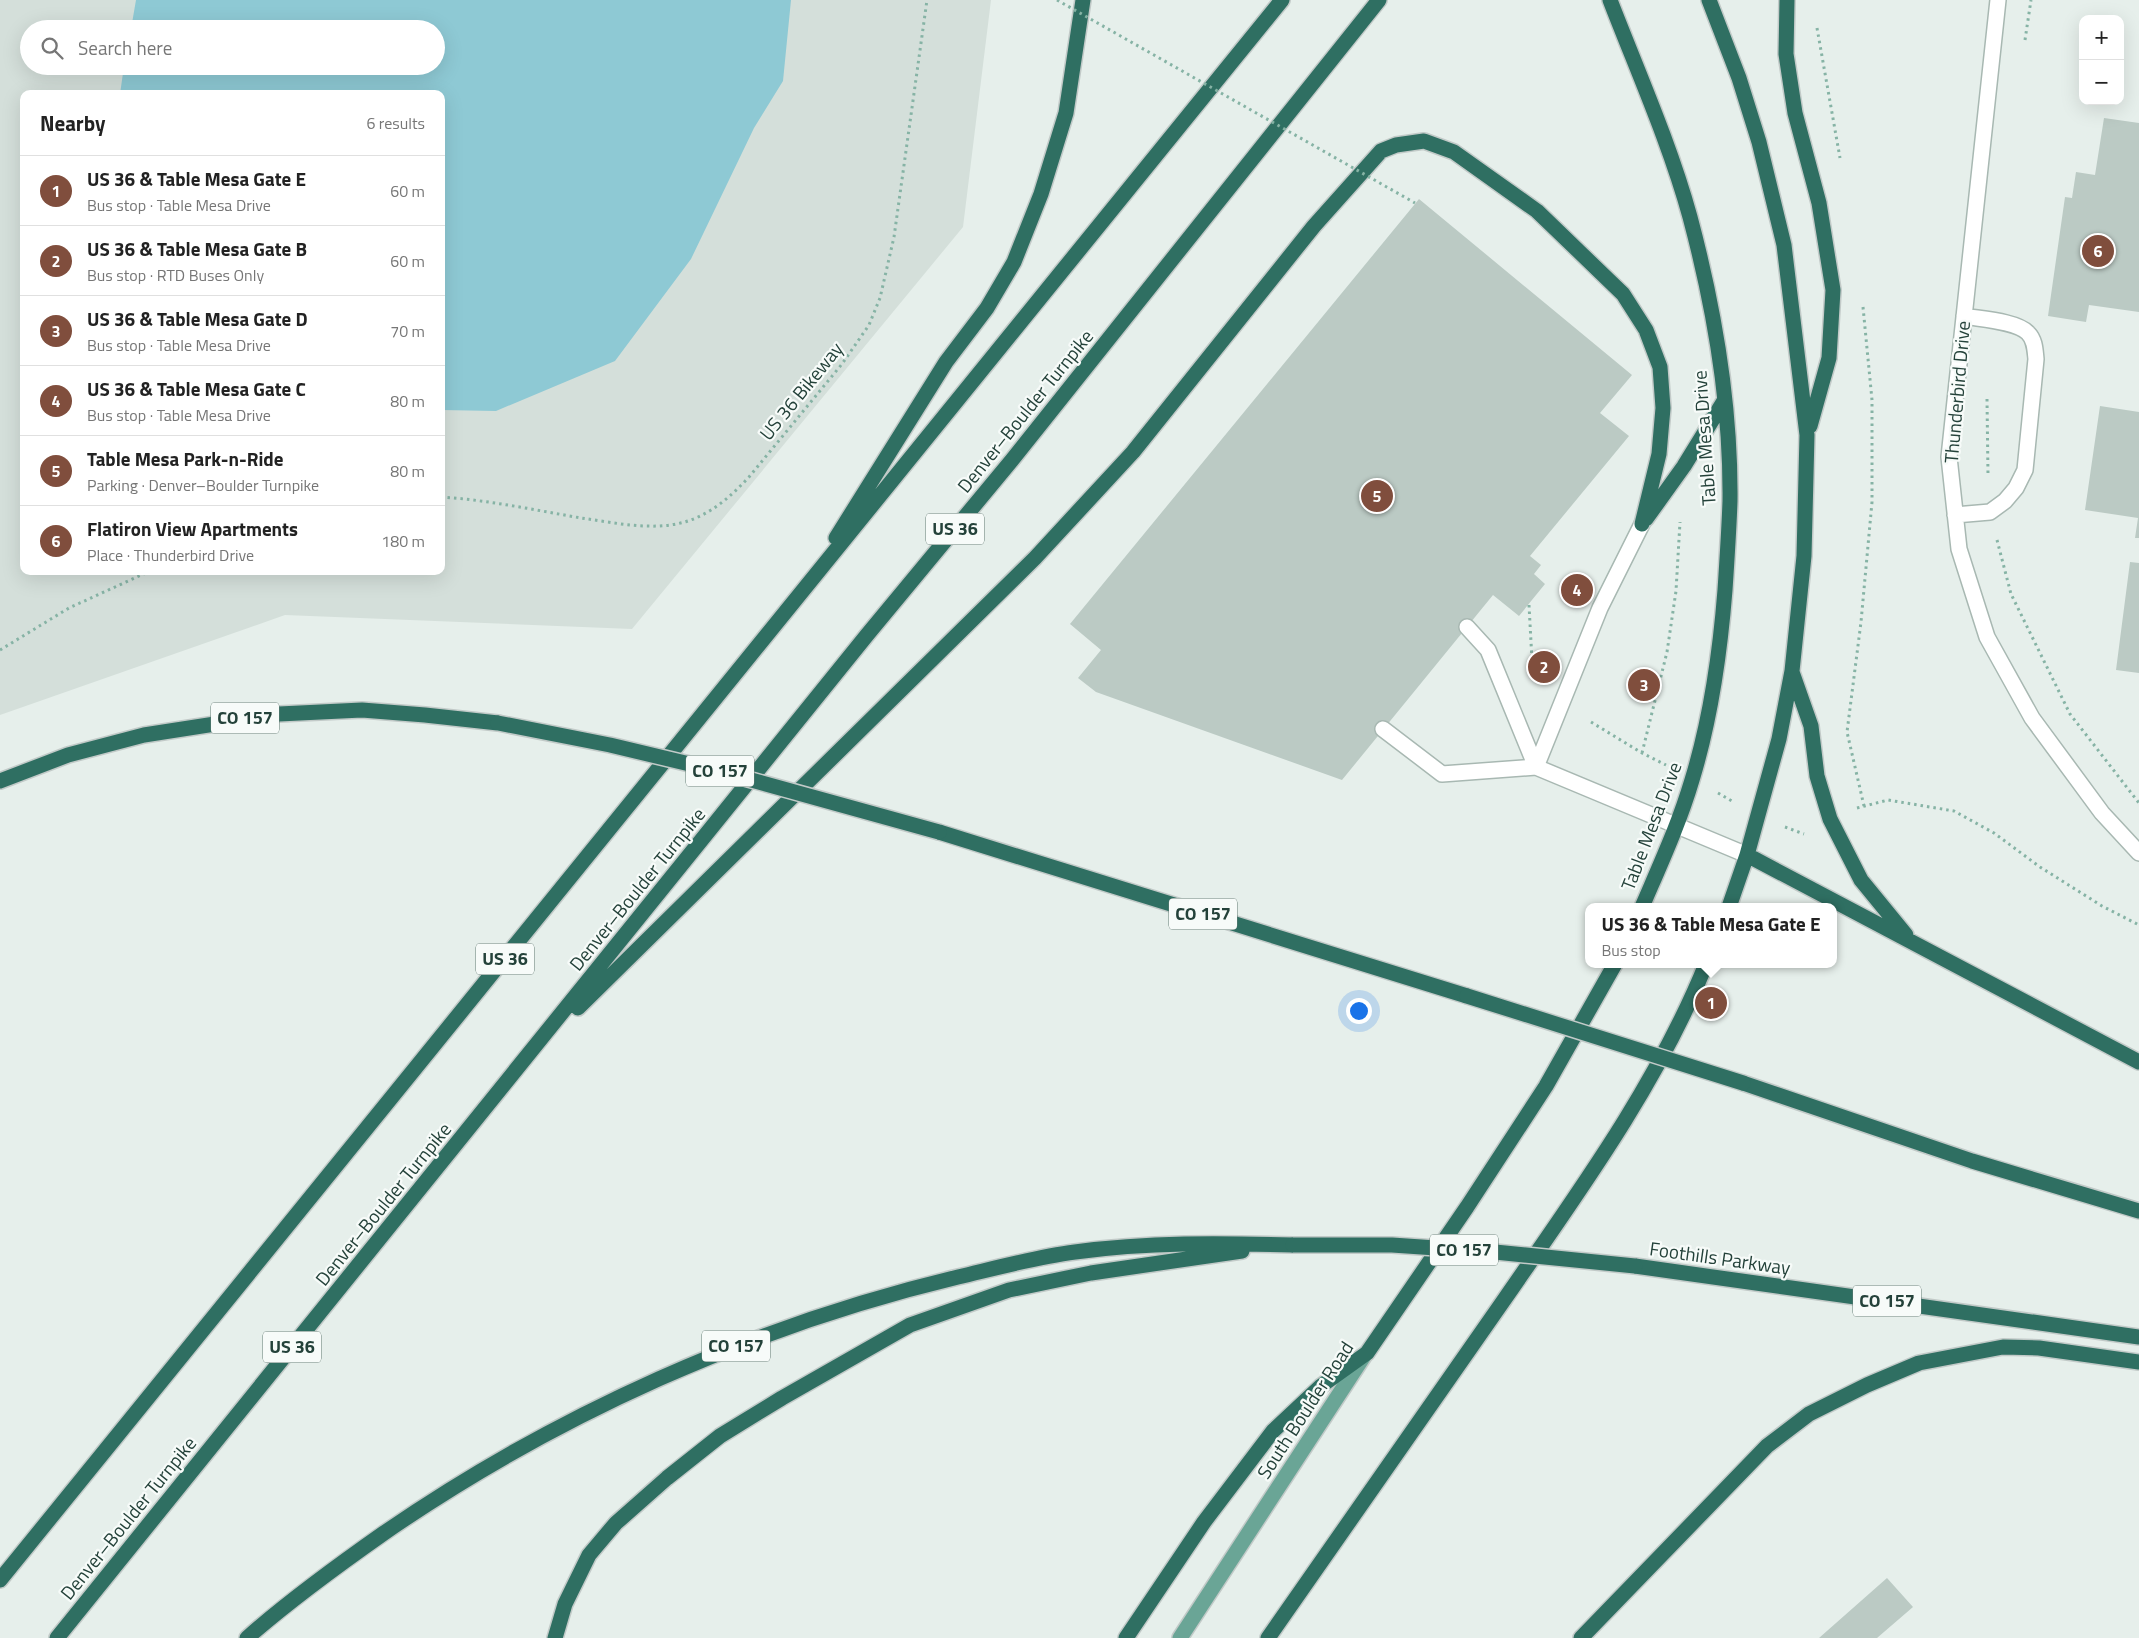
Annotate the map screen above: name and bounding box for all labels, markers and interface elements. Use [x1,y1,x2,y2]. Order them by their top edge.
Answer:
map controls [2079,15,2124,105]
button: + [2079,15,2124,60]
search box [20,20,445,75]
text: Search here [78,33,172,62]
icon: search [38,34,66,62]
button: − [2079,60,2124,105]
text: Nearby [40,107,105,139]
text: 6 results [366,111,425,135]
text: US 36 & Table Mesa Gate E [87,164,306,193]
text: 1 [52,179,60,203]
text: 60 m [390,179,425,203]
text: Bus stop · Table Mesa Drive [87,193,271,217]
pin: 6 [2082,232,2114,270]
text: US 36 & Table Mesa Gate B [87,234,307,263]
text: 2 [52,249,60,273]
text: 60 m [390,249,425,273]
text: Bus stop · RTD Buses Only [87,263,264,287]
text: US 36 & Table Mesa Gate D [87,304,308,333]
text: 3 [52,319,60,343]
text: 70 m [390,319,425,343]
street label: Thunderbird Drive [1936,319,1977,464]
street label: Denver–Boulder Turnpike [950,323,1100,499]
text: Bus stop · Table Mesa Drive [87,333,271,357]
street label: US 36 Bikeway [752,335,849,446]
street label: Table Mesa Drive [1684,369,1723,507]
text: US 36 & Table Mesa Gate C [87,374,306,403]
text: 4 [52,389,60,413]
text: 80 m [390,389,425,413]
text: Bus stop · Table Mesa Drive [87,403,271,427]
text: Table Mesa Park-n-Ride [87,444,283,473]
text: 5 [52,459,60,483]
text: 80 m [390,459,425,483]
text: Parking · Denver–Boulder Turnpike [87,473,319,497]
pin: 5 [1361,477,1393,515]
text: Flatiron View Apartments [87,514,298,543]
road number: US 36 [926,514,984,544]
text: 6 [52,529,60,553]
text: 180 m [381,529,425,553]
text: Place · Thunderbird Drive [87,543,254,567]
pin: 4 [1561,571,1593,609]
pin: 2 [1528,648,1560,686]
pin: 3 [1628,666,1660,704]
road number: CO 157 [211,702,279,734]
road number: CO 157 [686,756,754,786]
street label: Table Mesa Drive [1613,757,1688,894]
street label: Denver–Boulder Turnpike [562,801,712,977]
road number: CO 157 [1169,899,1237,930]
popup [1585,903,1837,968]
text: US 36 & Table Mesa Gate E [1602,909,1820,938]
text: Bus stop [1602,938,1661,962]
road number: US 36 [476,944,534,974]
pin: 1 [1695,984,1727,1022]
your location [1346,998,1372,1024]
street label: Denver–Boulder Turnpike [308,1116,458,1292]
street label: Foothills Parkway [1648,1233,1792,1282]
road number: CO 157 [1430,1234,1498,1266]
road number: CO 157 [1853,1285,1921,1316]
road number: CO 157 [702,1330,770,1362]
road number: US 36 [263,1331,321,1362]
street label: South Boulder Road [1249,1335,1360,1484]
street label: Denver–Boulder Turnpike [53,1430,203,1606]

